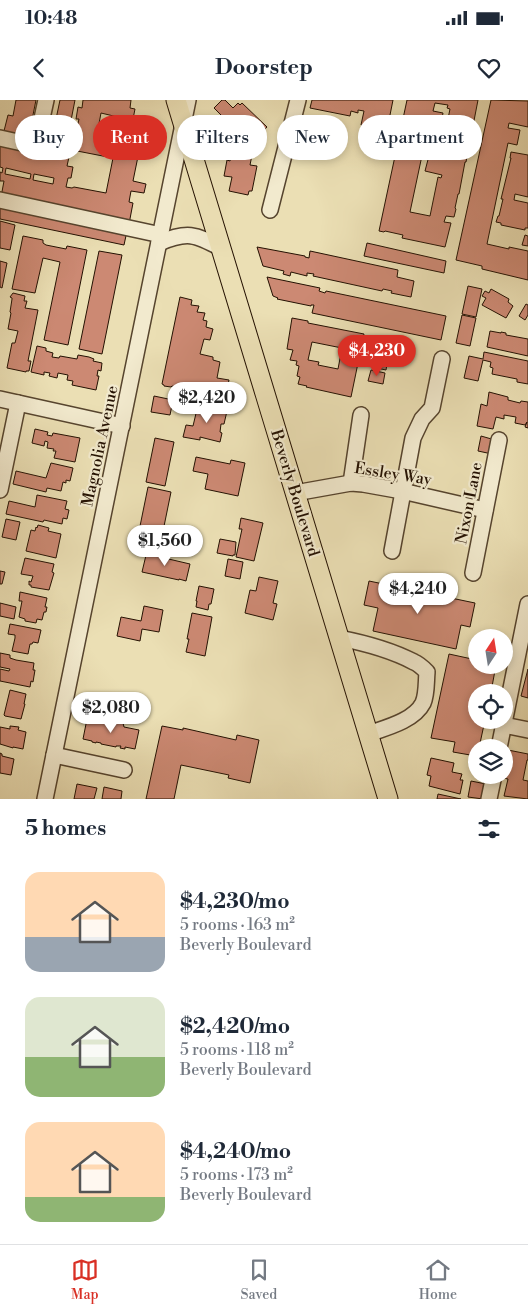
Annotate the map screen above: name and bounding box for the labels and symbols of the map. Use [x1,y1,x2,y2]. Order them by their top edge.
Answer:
pin: $4,230 [336,334,418,377]
pin: $2,420 [166,382,248,424]
street label: Magnolia Avenue [77,384,123,508]
street label: Beverly Boulevard [266,426,324,559]
street label: Essley Way [353,458,433,490]
street label: Nixon Lane [451,460,487,546]
pin: $1,560 [124,524,206,567]
pin: $4,240 [377,572,459,615]
north arrow [468,629,512,674]
pin: $2,080 [70,692,152,734]

